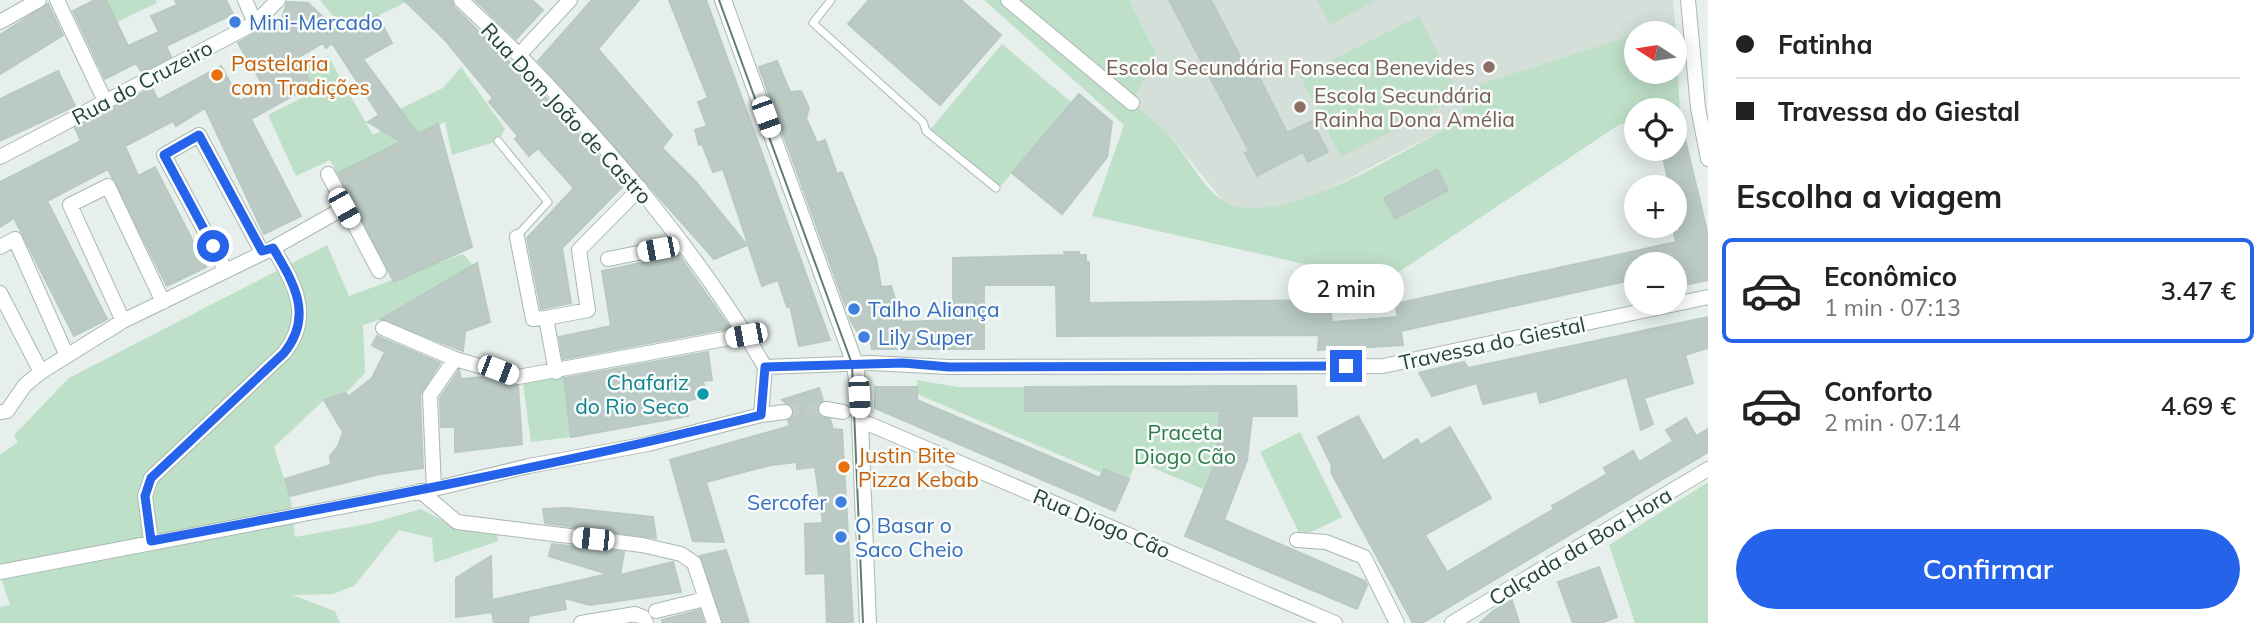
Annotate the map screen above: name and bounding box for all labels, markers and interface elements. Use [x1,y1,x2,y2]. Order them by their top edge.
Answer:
place label: Mini-Mercado [249,9,383,35]
marker: Mini-Mercado [227,14,243,30]
street label: Rua Dom João de Castro [476,17,658,209]
north arrow [1624,21,1687,84]
map controls [1624,21,1687,315]
text: Fatinha [1778,28,1873,61]
street label: Rua do Cruzeiro [67,34,217,130]
place label: Pastelaria com Tradições [231,50,370,100]
place label: Escola Secundária Fonseca Benevides [1106,54,1475,80]
marker: Escola Secundária Fonseca Benevides [1481,59,1497,75]
marker: Pastelaria com Tradições [209,67,225,83]
place label: Escola Secundária Rainha Dona Amélia [1314,82,1515,132]
car [749,94,784,140]
text: Travessa do Giestal [1778,95,2020,128]
button: locate [1624,98,1687,161]
marker: Escola Secundária Rainha Dona Amélia [1292,99,1308,115]
button: + [1624,175,1687,238]
text: Escolha a viagem [1736,176,2002,216]
car [325,185,364,231]
route start [197,230,229,262]
car [636,235,681,263]
button: − [1624,252,1687,315]
icon: car [1740,259,1803,322]
text: Econômico [1824,260,1957,293]
callout: 2 min [1288,264,1404,314]
text: 2 min [1316,274,1376,303]
text: 3.47 € [2160,274,2236,307]
text: 1 min · 07:13 [1824,293,1961,322]
place label: Talho Aliança [868,296,1000,322]
marker: Talho Aliança [846,301,862,317]
street label: Travessa do Giestal [1397,311,1587,375]
car [724,321,769,349]
place label: Lily Super [878,324,973,350]
marker: Lily Super [856,329,872,345]
route end [1330,350,1362,382]
car [475,353,522,387]
place label: Chafariz do Rio Seco [575,369,689,419]
icon: car [1740,374,1803,437]
car [848,375,871,419]
text: Conforto [1824,375,1933,408]
marker: Chafariz do Rio Seco [695,386,711,402]
text: 4.69 € [2160,389,2236,422]
text: 2 min · 07:14 [1824,408,1961,437]
park label: Praceta Diogo Cão [1134,419,1236,469]
place label: Justin Bite Pizza Kebab [858,442,979,492]
marker: Justin Bite Pizza Kebab [836,459,852,475]
street label: Calçada da Boa Hora [1484,481,1676,611]
street label: Rua Diogo Cão [1029,482,1175,564]
place label: Sercofer [747,489,827,515]
marker: Sercofer [833,494,849,510]
place label: O Basar o Saco Cheio [855,512,963,562]
car [572,526,615,552]
marker: O Basar o Saco Cheio [833,529,849,545]
button: Confirmar [1736,529,2240,609]

